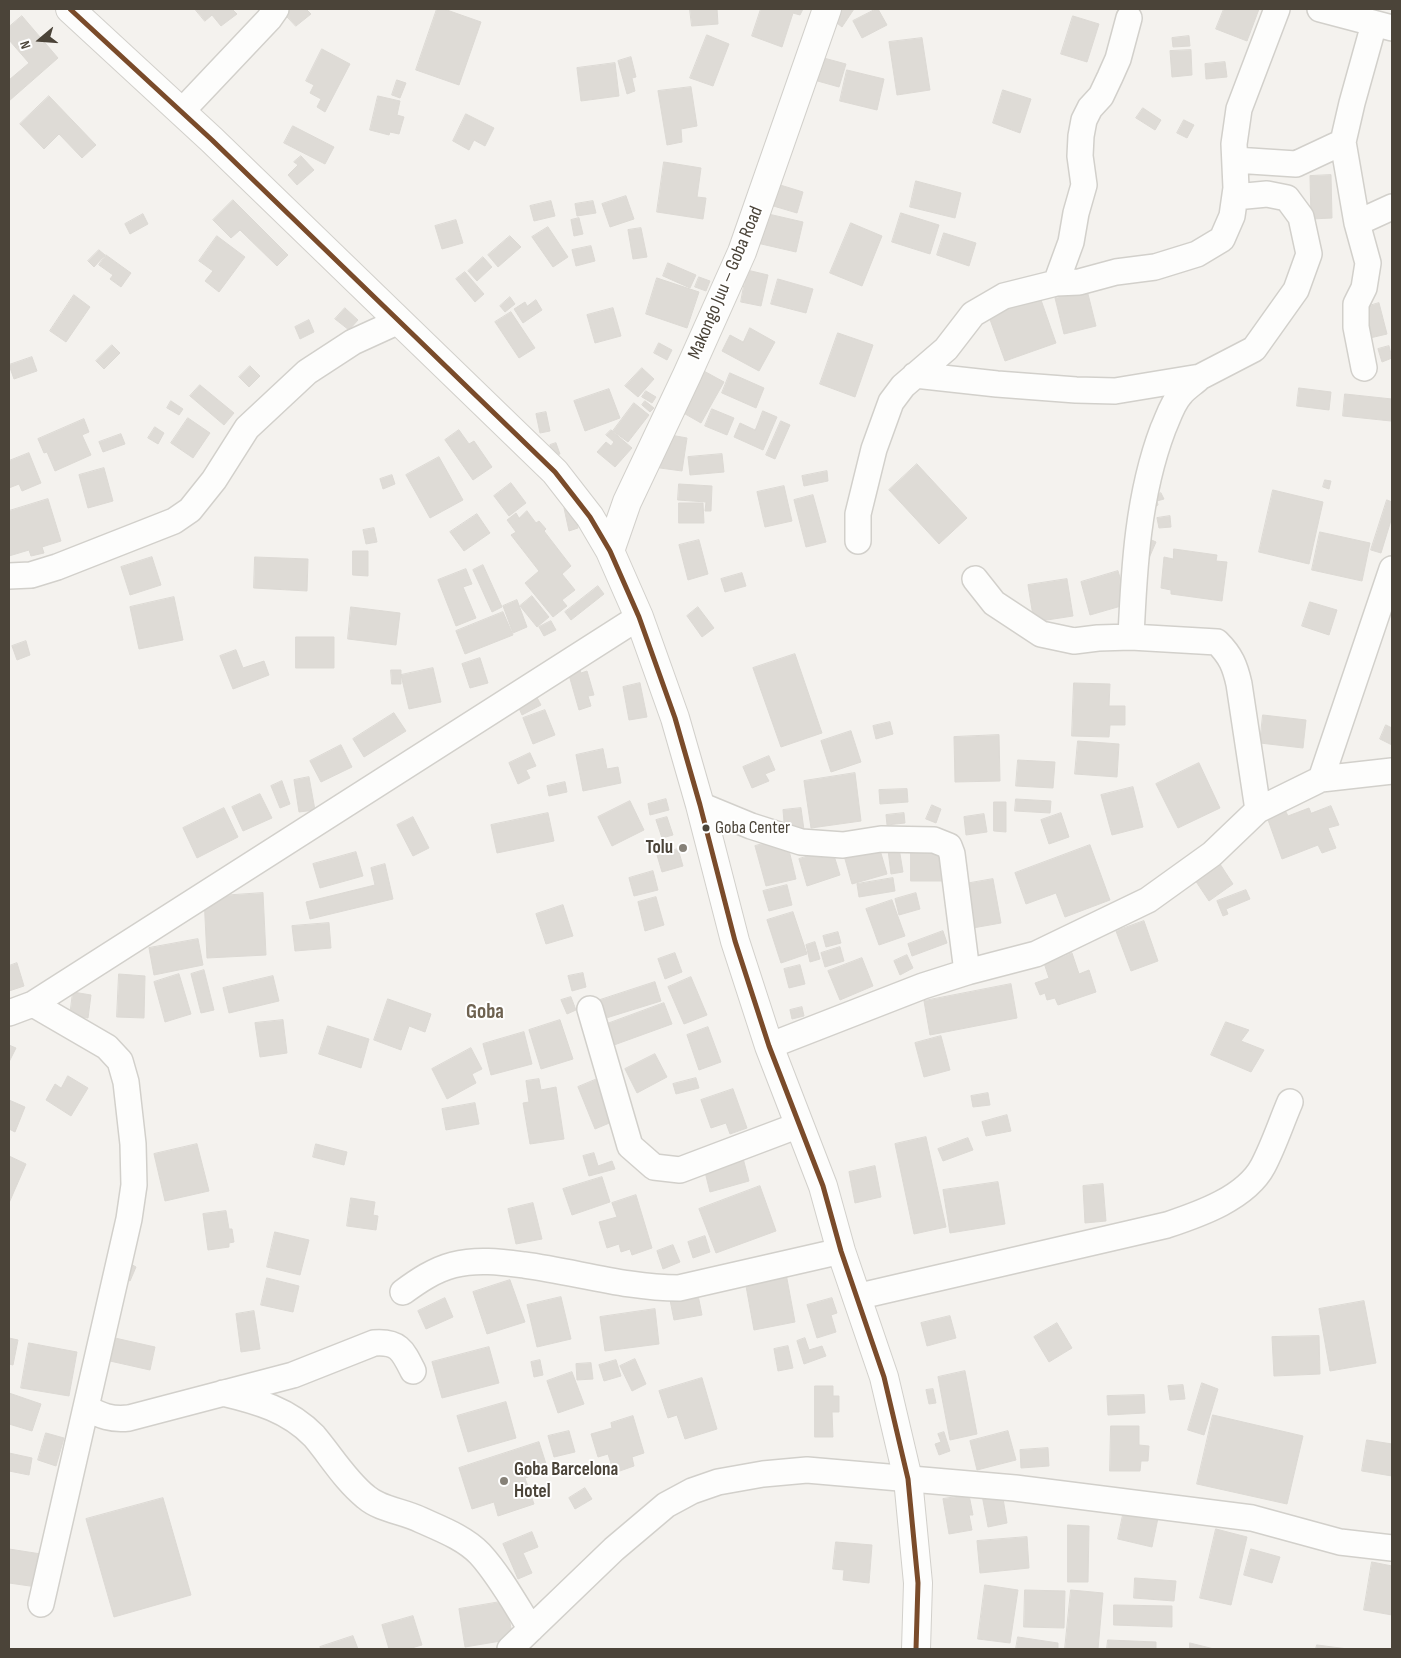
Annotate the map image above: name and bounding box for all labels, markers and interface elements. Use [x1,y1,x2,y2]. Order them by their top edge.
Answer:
north arrow [15,15,65,65]
text: N [16,39,35,51]
street label: Makongo Juu – Goba Road [684,203,768,363]
place label: Goba Center [715,817,790,839]
marker: Goba Center [701,823,711,833]
place label: Tolu [645,837,673,859]
marker: Tolu [677,842,689,854]
district label: Goba [466,1000,504,1026]
place label: Goba Barcelona Hotel [514,1459,618,1503]
marker: Goba Barcelona Hotel [498,1475,510,1487]

